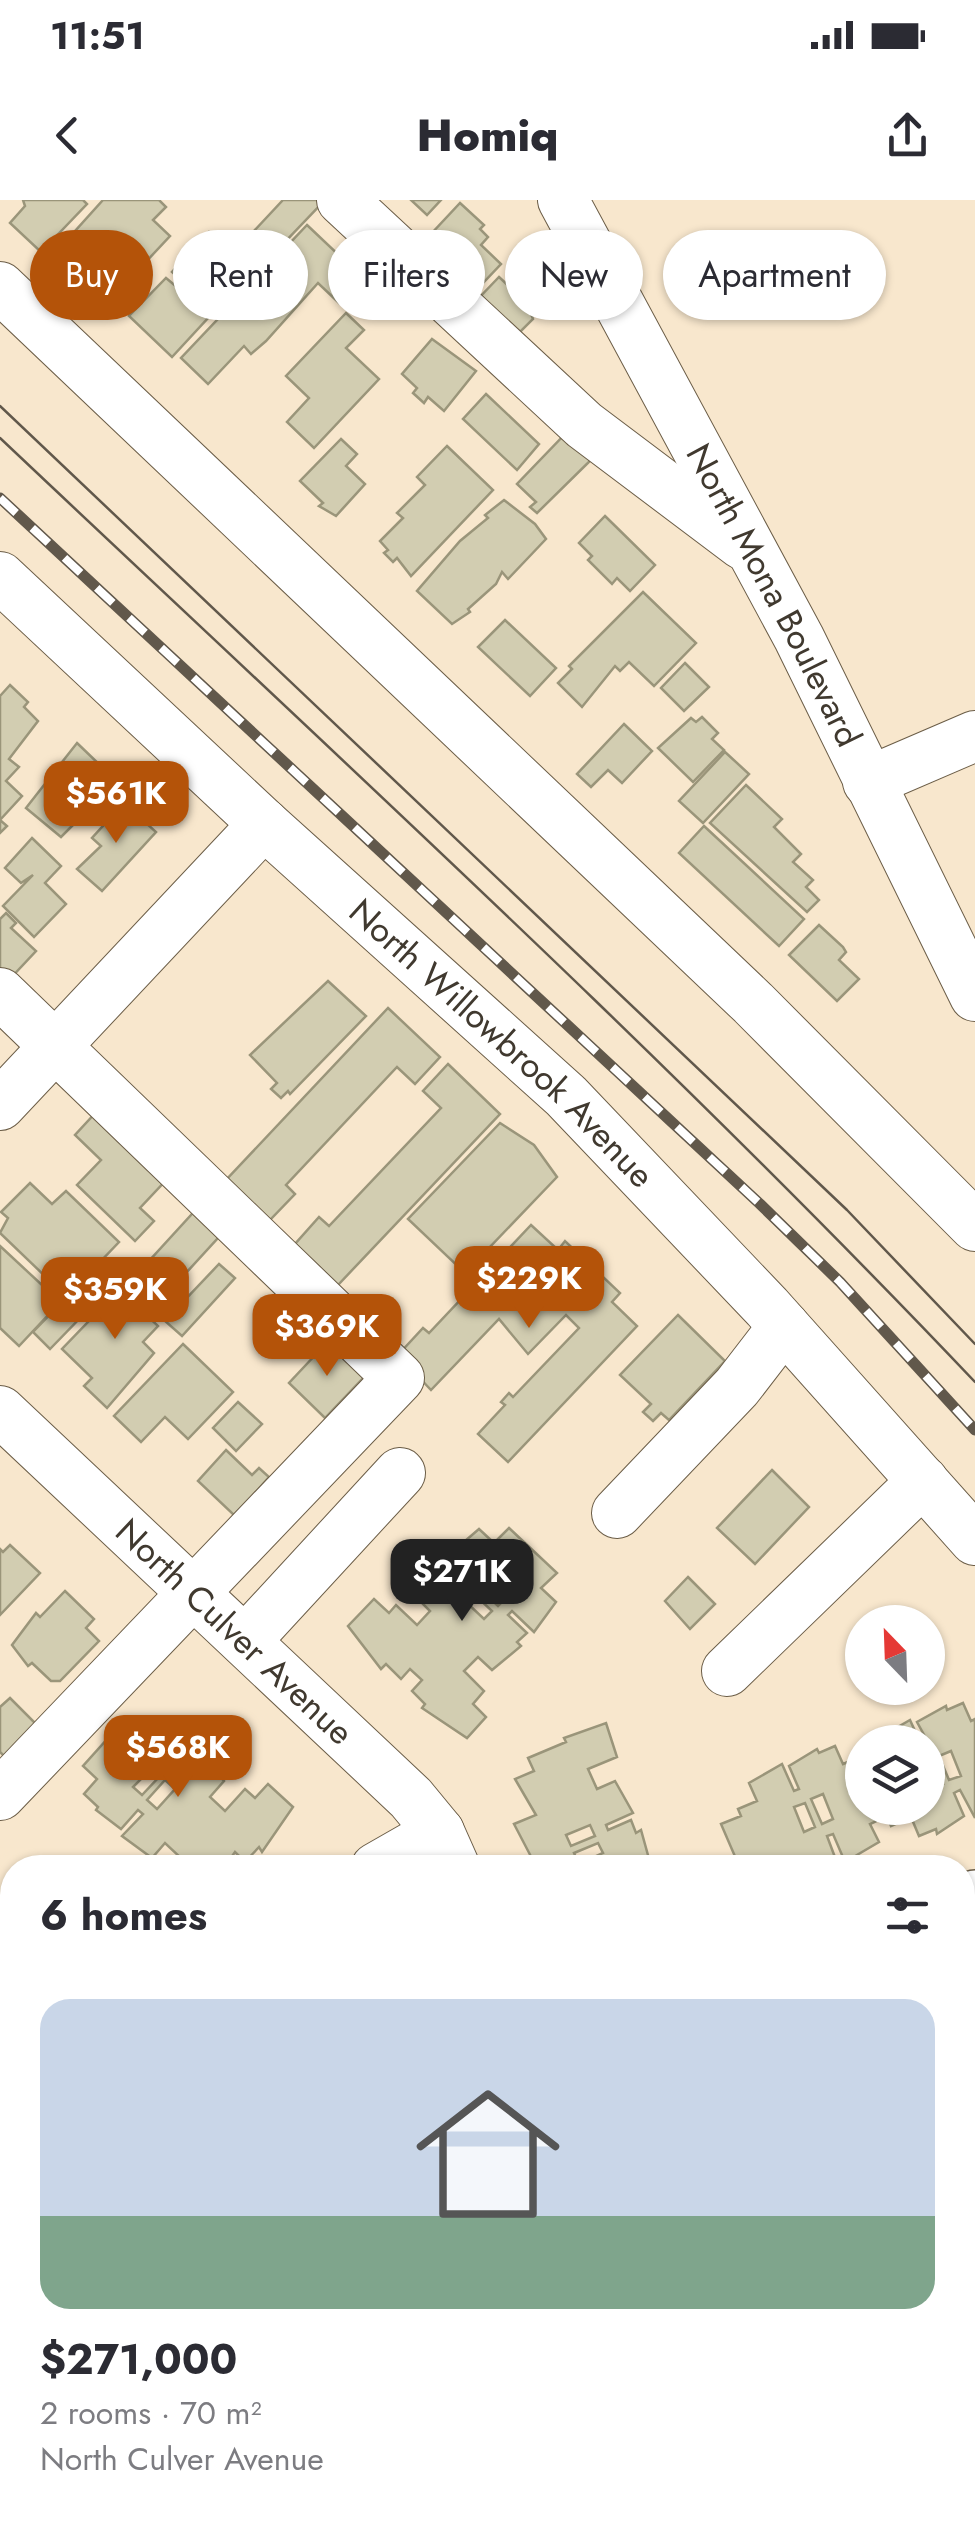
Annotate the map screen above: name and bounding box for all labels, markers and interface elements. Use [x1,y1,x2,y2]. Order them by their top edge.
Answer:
text: 11:51 [50,8,145,63]
text: Homiq [417,103,558,168]
icon: back [40,108,95,163]
icon: share [880,108,935,163]
chip: Buy [30,230,153,320]
chip: Rent [173,230,308,320]
chip: Filters [328,230,485,320]
chip: New [505,230,643,320]
chip: Apartment [663,230,886,320]
street label: North Mona Boulevard [674,435,874,755]
pin: $561K [46,761,186,846]
text: $561K [66,770,166,816]
street label: North Willowbrook Avenue [338,887,666,1199]
pin: $229K [459,1246,599,1331]
text: $229K [476,1255,582,1301]
pin: $359K [45,1257,185,1342]
text: $359K [63,1266,167,1312]
pin: $369K [257,1294,397,1379]
text: $369K [275,1303,379,1349]
street label: North Culver Avenue [104,1507,365,1756]
pin: $271K [392,1539,532,1624]
text: $271K [413,1548,511,1594]
north arrow [845,1605,945,1705]
map controls [845,1605,945,1825]
pin: $568K [108,1715,248,1800]
text: $568K [126,1724,230,1770]
button: layers [845,1725,945,1825]
text: 6 homes [40,1885,207,1946]
icon: filters [880,1888,935,1943]
icon: home [398,2064,578,2244]
text: $271,000 [40,2329,237,2390]
text: 2 rooms · 70 m² [40,2390,262,2436]
text: North Culver Avenue [40,2436,324,2482]

